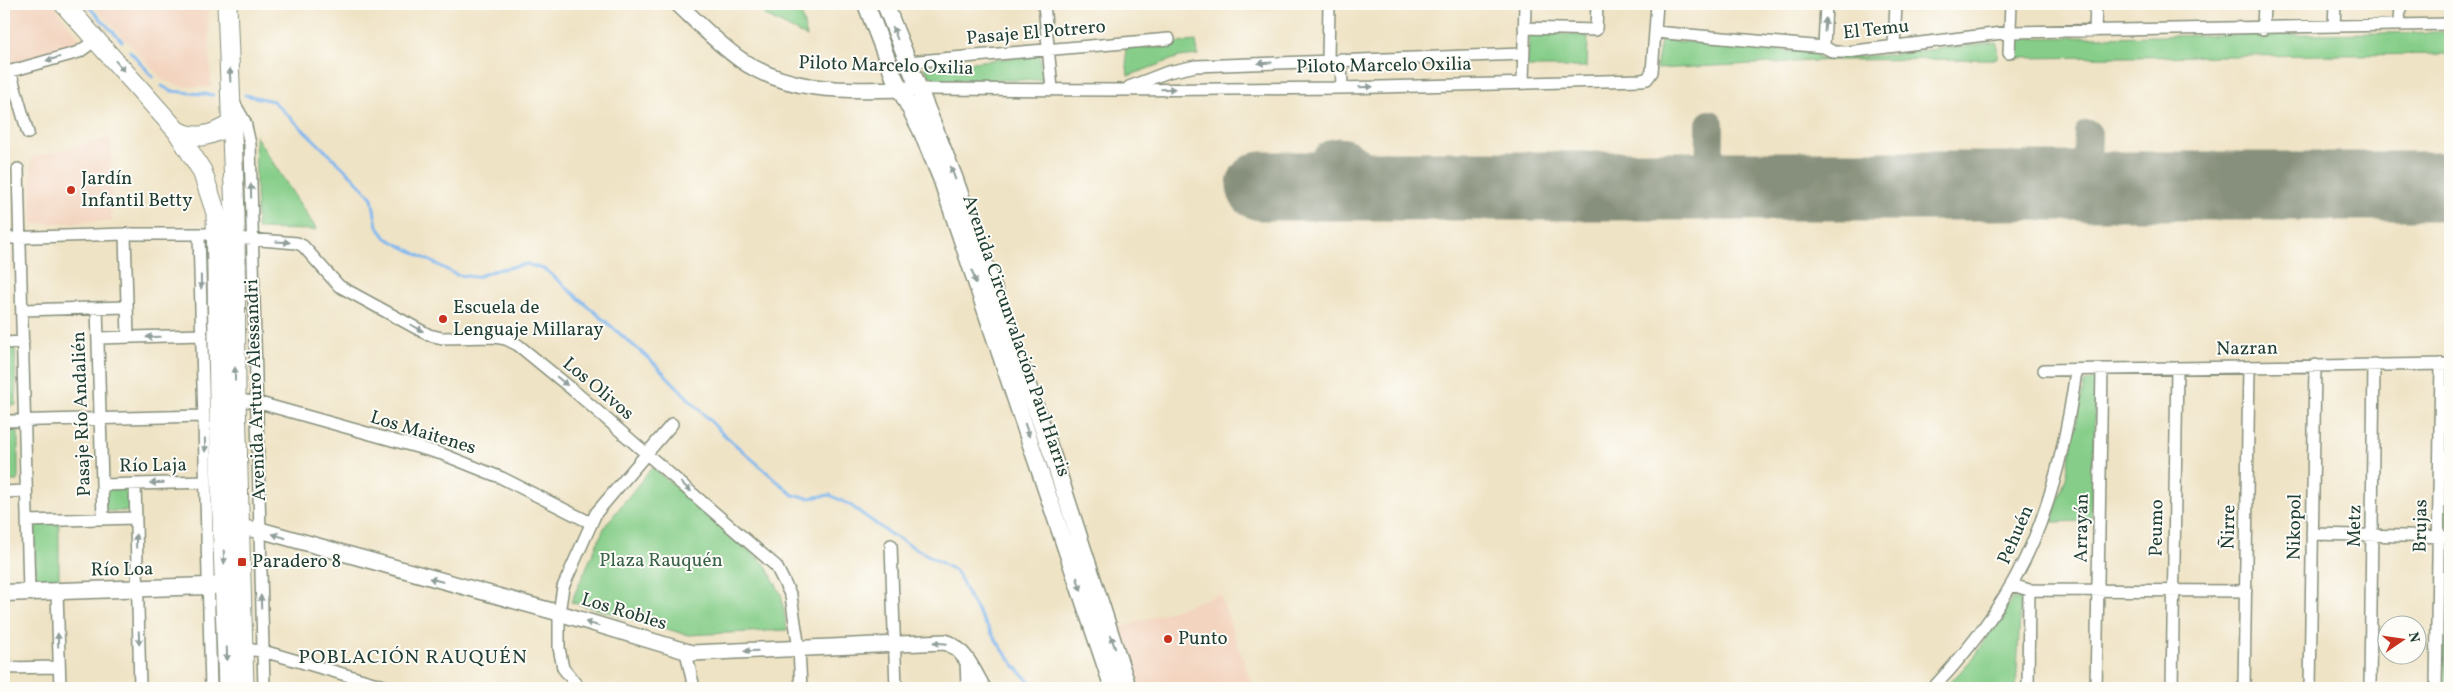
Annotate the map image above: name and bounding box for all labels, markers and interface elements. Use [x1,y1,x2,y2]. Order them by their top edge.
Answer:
street label: Pasaje El Potrero [965,14,1107,52]
street label: El Temu [1841,14,1911,46]
one-way arrow [1822,17,1830,33]
one-way arrow [891,25,899,40]
street label: Piloto Marcelo Oxilia [798,50,974,82]
street label: Piloto Marcelo Oxilia [1296,51,1472,81]
one-way arrow [46,56,61,64]
one-way arrow [114,59,126,71]
one-way arrow [1257,59,1273,67]
one-way arrow [226,67,234,83]
one-way arrow [1358,83,1374,91]
one-way arrow [1161,85,1177,93]
place label: Jardín Infantil Betty [81,166,193,214]
one-way arrow [949,166,956,181]
one-way arrow [247,183,255,199]
marker: Jardín Infantil Betty [65,184,77,196]
street label: Avenida Circunvalación Paul Harris [955,192,1077,480]
one-way arrow [276,238,292,246]
one-way arrow [971,269,978,284]
one-way arrow [197,275,205,291]
street label: Avenida Arturo Alessandri [239,278,273,502]
place label: Escuela de Lenguaje Millaray [453,295,603,343]
marker: Escuela de Lenguaje Millaray [437,313,449,325]
one-way arrow [409,324,424,332]
street label: Pasaje Río Andalién [66,331,98,497]
one-way arrow [145,333,161,341]
street label: Nazran [2216,335,2278,363]
street label: Los Olivos [557,351,639,427]
one-way arrow [231,366,239,382]
one-way arrow [556,376,569,387]
street label: Los Maitenes [367,405,479,461]
one-way arrow [1023,423,1031,438]
one-way arrow [201,437,209,453]
street label: Río Laja [119,452,187,480]
one-way arrow [149,480,165,488]
one-way arrow [679,482,692,493]
street label: Arrayán [2068,493,2096,563]
street label: Nikopol [2281,493,2309,560]
street label: Peumo [2144,499,2170,557]
street label: Brujas [2408,499,2434,553]
street label: Pehuén [1992,501,2040,569]
street label: Ñirre [2216,504,2242,550]
street label: Metz [2342,505,2368,547]
one-way arrow [132,532,140,548]
one-way arrow [272,532,287,540]
park label: Plaza Rauquén [599,548,723,574]
place label: Paradero 8 [252,549,341,575]
one-way arrow [220,550,228,566]
street label: Río Loa [90,556,154,584]
marker: Paradero 8 [236,556,248,568]
one-way arrow [428,576,443,584]
one-way arrow [1076,577,1083,592]
street label: Los Robles [578,587,670,637]
one-way arrow [257,594,265,610]
north arrow [2376,614,2426,664]
one-way arrow [585,619,600,627]
place label: Punto [1178,626,1228,652]
one-way arrow [135,630,143,646]
text: N [2403,630,2424,645]
one-way arrow [54,632,62,648]
marker: Punto [1162,633,1174,645]
one-way arrow [1109,634,1117,649]
one-way arrow [932,639,948,647]
district label: POBLACIÓN RAUQUÉN [298,644,528,672]
one-way arrow [223,646,231,662]
one-way arrow [742,648,758,656]

